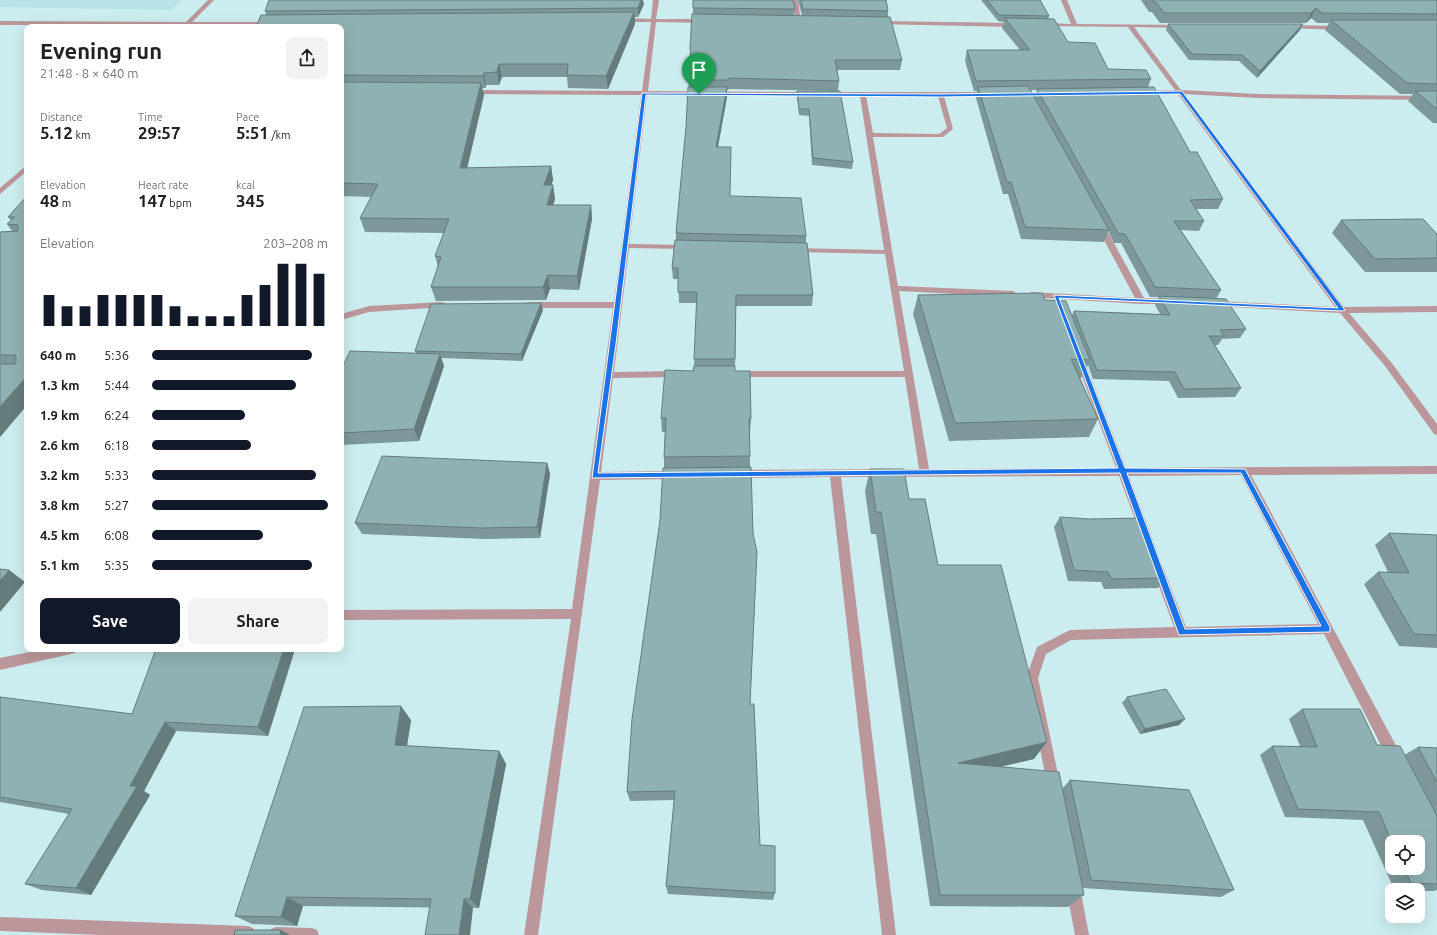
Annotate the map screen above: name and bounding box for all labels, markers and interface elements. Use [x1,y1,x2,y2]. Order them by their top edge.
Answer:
button: share [286,37,328,79]
text: Evening run [40,38,162,63]
pin [682,53,716,94]
icon: arrive [688,59,710,81]
text: 21:48 · 8 × 640 m [40,66,139,80]
text: Distance [40,111,83,123]
text: Time [138,111,163,123]
text: Pace [236,111,259,123]
text: 5.12 [40,123,73,142]
text: 29:57 [138,123,181,142]
text: 5:51 [236,123,269,142]
text: km [73,129,91,141]
text: /km [269,129,291,141]
text: Elevation [40,179,86,191]
text: Heart rate [138,179,189,191]
text: kcal [236,179,255,191]
text: 48 [40,191,59,210]
text: 147 [138,191,167,210]
text: 345 [236,191,265,210]
text: m [59,197,71,209]
text: bpm [167,197,192,209]
text: Elevation [40,236,94,250]
text: 203–208 m [263,236,328,250]
text: 640 m [40,348,76,362]
text: 5:36 [104,348,129,362]
text: 1.3 km [40,378,79,392]
text: 5:44 [104,378,129,392]
text: 1.9 km [40,408,79,422]
text: 6:24 [104,408,129,422]
text: 2.6 km [40,438,79,452]
text: 6:18 [104,438,129,452]
text: 3.2 km [40,468,79,482]
text: 5:33 [104,468,129,482]
text: 3.8 km [40,498,79,512]
text: 5:27 [104,498,129,512]
text: 4.5 km [40,528,79,542]
text: 6:08 [104,528,129,542]
text: 5.1 km [40,558,79,572]
text: 5:35 [104,558,129,572]
button: Save [40,598,180,644]
button: Share [188,598,328,644]
map controls [1385,835,1425,923]
button: locate [1385,835,1425,875]
button: layers [1385,883,1425,923]

